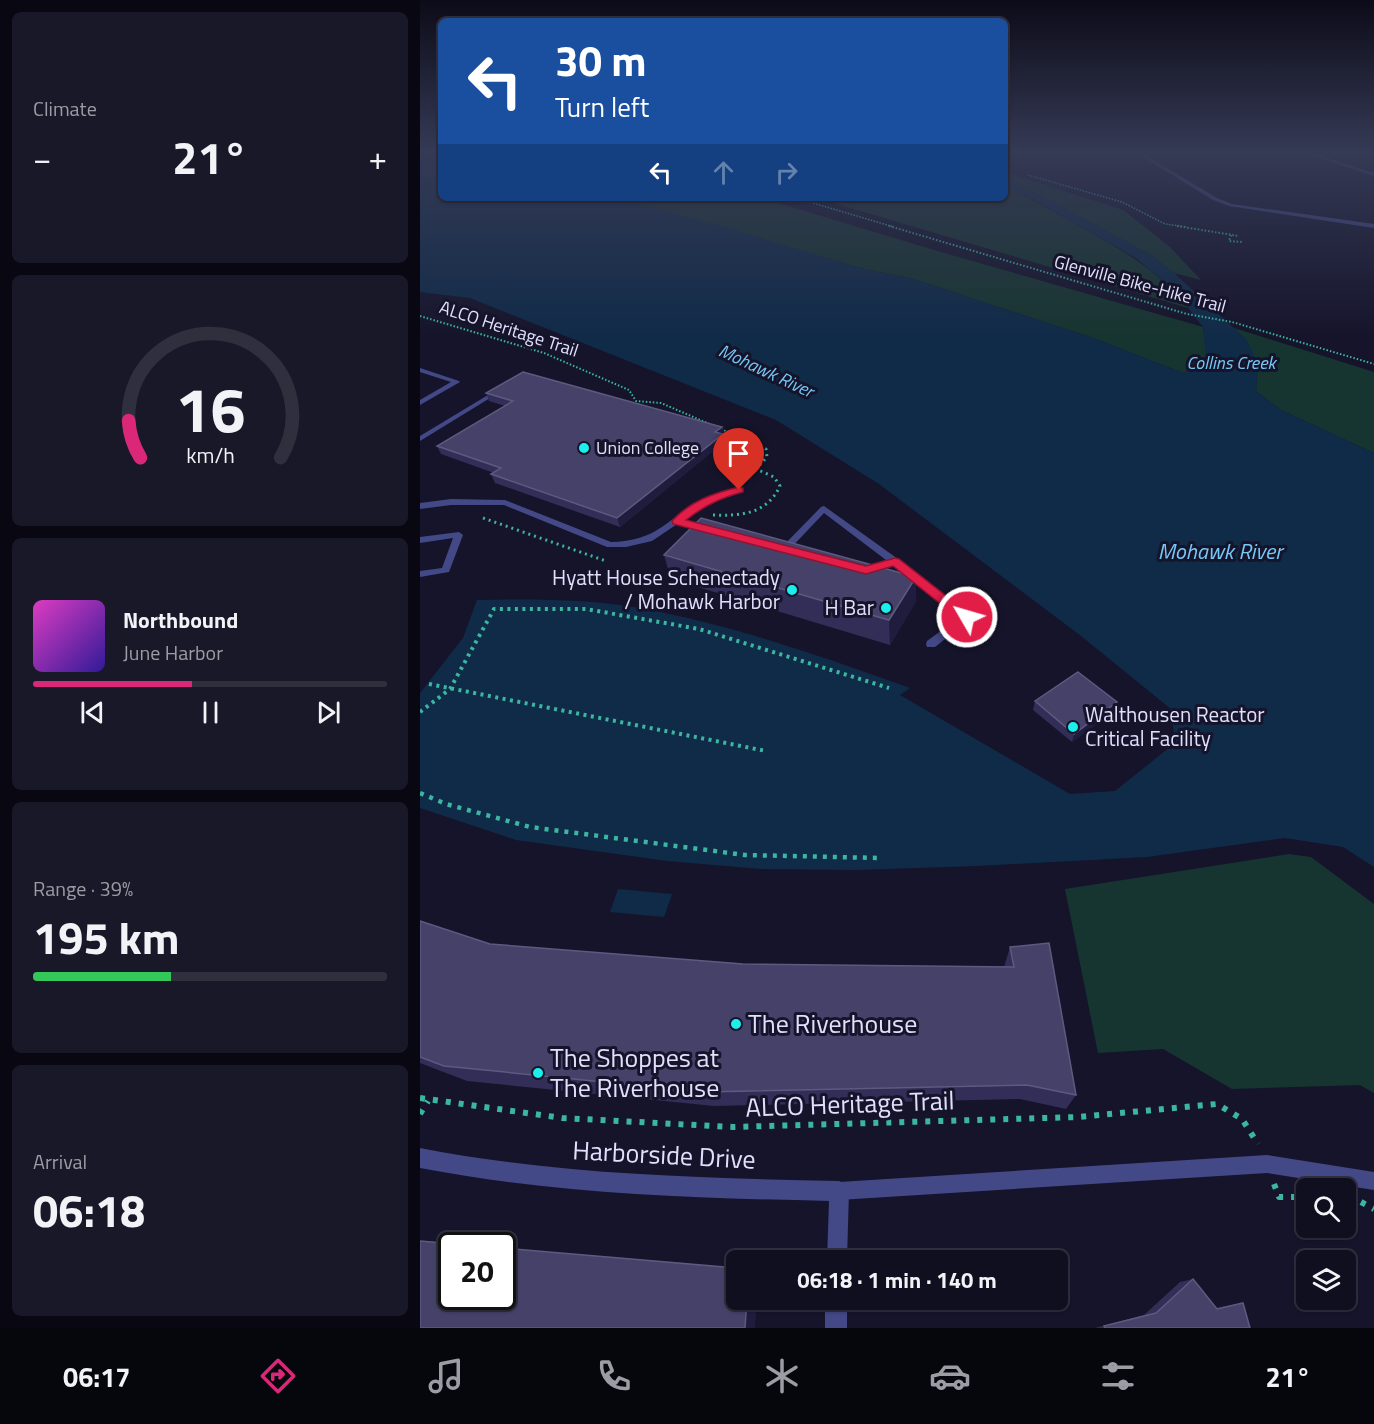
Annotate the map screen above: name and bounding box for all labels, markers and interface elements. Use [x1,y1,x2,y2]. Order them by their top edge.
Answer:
text: 30 m [555,28,647,92]
icon: left [456,42,534,120]
text: Turn left [555,86,649,127]
text: Climate [33,93,97,124]
text: 21° [172,123,248,191]
text: − [33,133,51,183]
text: + [369,133,387,183]
icon: left [644,156,677,189]
icon: ahead [707,156,740,189]
icon: right [770,156,803,189]
street label: Glenville Bike-Hike Trail [1051,248,1229,319]
street label: ALCO Heritage Trail [436,293,582,364]
water label: Mohawk River [714,337,820,405]
water label: Collins Creek [1186,349,1278,376]
text: 16 [175,361,245,456]
pin [713,428,764,490]
place label: Union College [596,434,699,461]
icon: arrive [722,437,755,470]
text: km/h [186,439,234,471]
marker: Union College [577,441,591,455]
water label: Mohawk River [1158,534,1285,568]
place label: Hyatt House Schenectady / Mohawk Harbor [552,561,780,617]
marker: Hyatt House Schenectady / Mohawk Harbor [785,583,799,597]
position arrow [935,585,999,649]
place label: H Bar [824,591,874,623]
marker: H Bar [879,601,893,615]
text: Northbound [123,603,238,637]
text: June Harbor [123,637,223,668]
icon: previous [76,696,109,729]
icon: pause [194,696,227,729]
icon: next [312,696,345,729]
place label: Walthousen Reactor Critical Facility [1085,698,1265,754]
marker: Walthousen Reactor Critical Facility [1066,720,1080,734]
text: Range · 39% [33,873,133,904]
text: 195 km [33,903,179,971]
place label: The Riverhouse [748,1004,917,1043]
marker: The Riverhouse [729,1017,743,1031]
place label: The Shoppes at The Riverhouse [550,1038,719,1107]
marker: The Shoppes at The Riverhouse [531,1066,545,1080]
street label: ALCO Heritage Trail [745,1080,955,1127]
street label: Harborside Drive [572,1130,757,1179]
text: Arrival [33,1146,87,1177]
text: 06:18 [33,1176,145,1244]
map controls [1296,1178,1356,1310]
button: search [1296,1178,1356,1238]
speed limit sign: 20 [438,1232,516,1310]
button: layers [1296,1250,1356,1310]
text: 06:18 · 1 min · 140 m [797,1263,997,1297]
icon: directions [257,1355,299,1397]
icon: music [425,1355,467,1397]
icon: phone [593,1355,635,1397]
icon: climate [761,1355,803,1397]
icon: car [929,1355,971,1397]
icon: filters [1097,1355,1139,1397]
text: 06:17 [63,1356,130,1397]
text: 21° [1265,1356,1311,1397]

